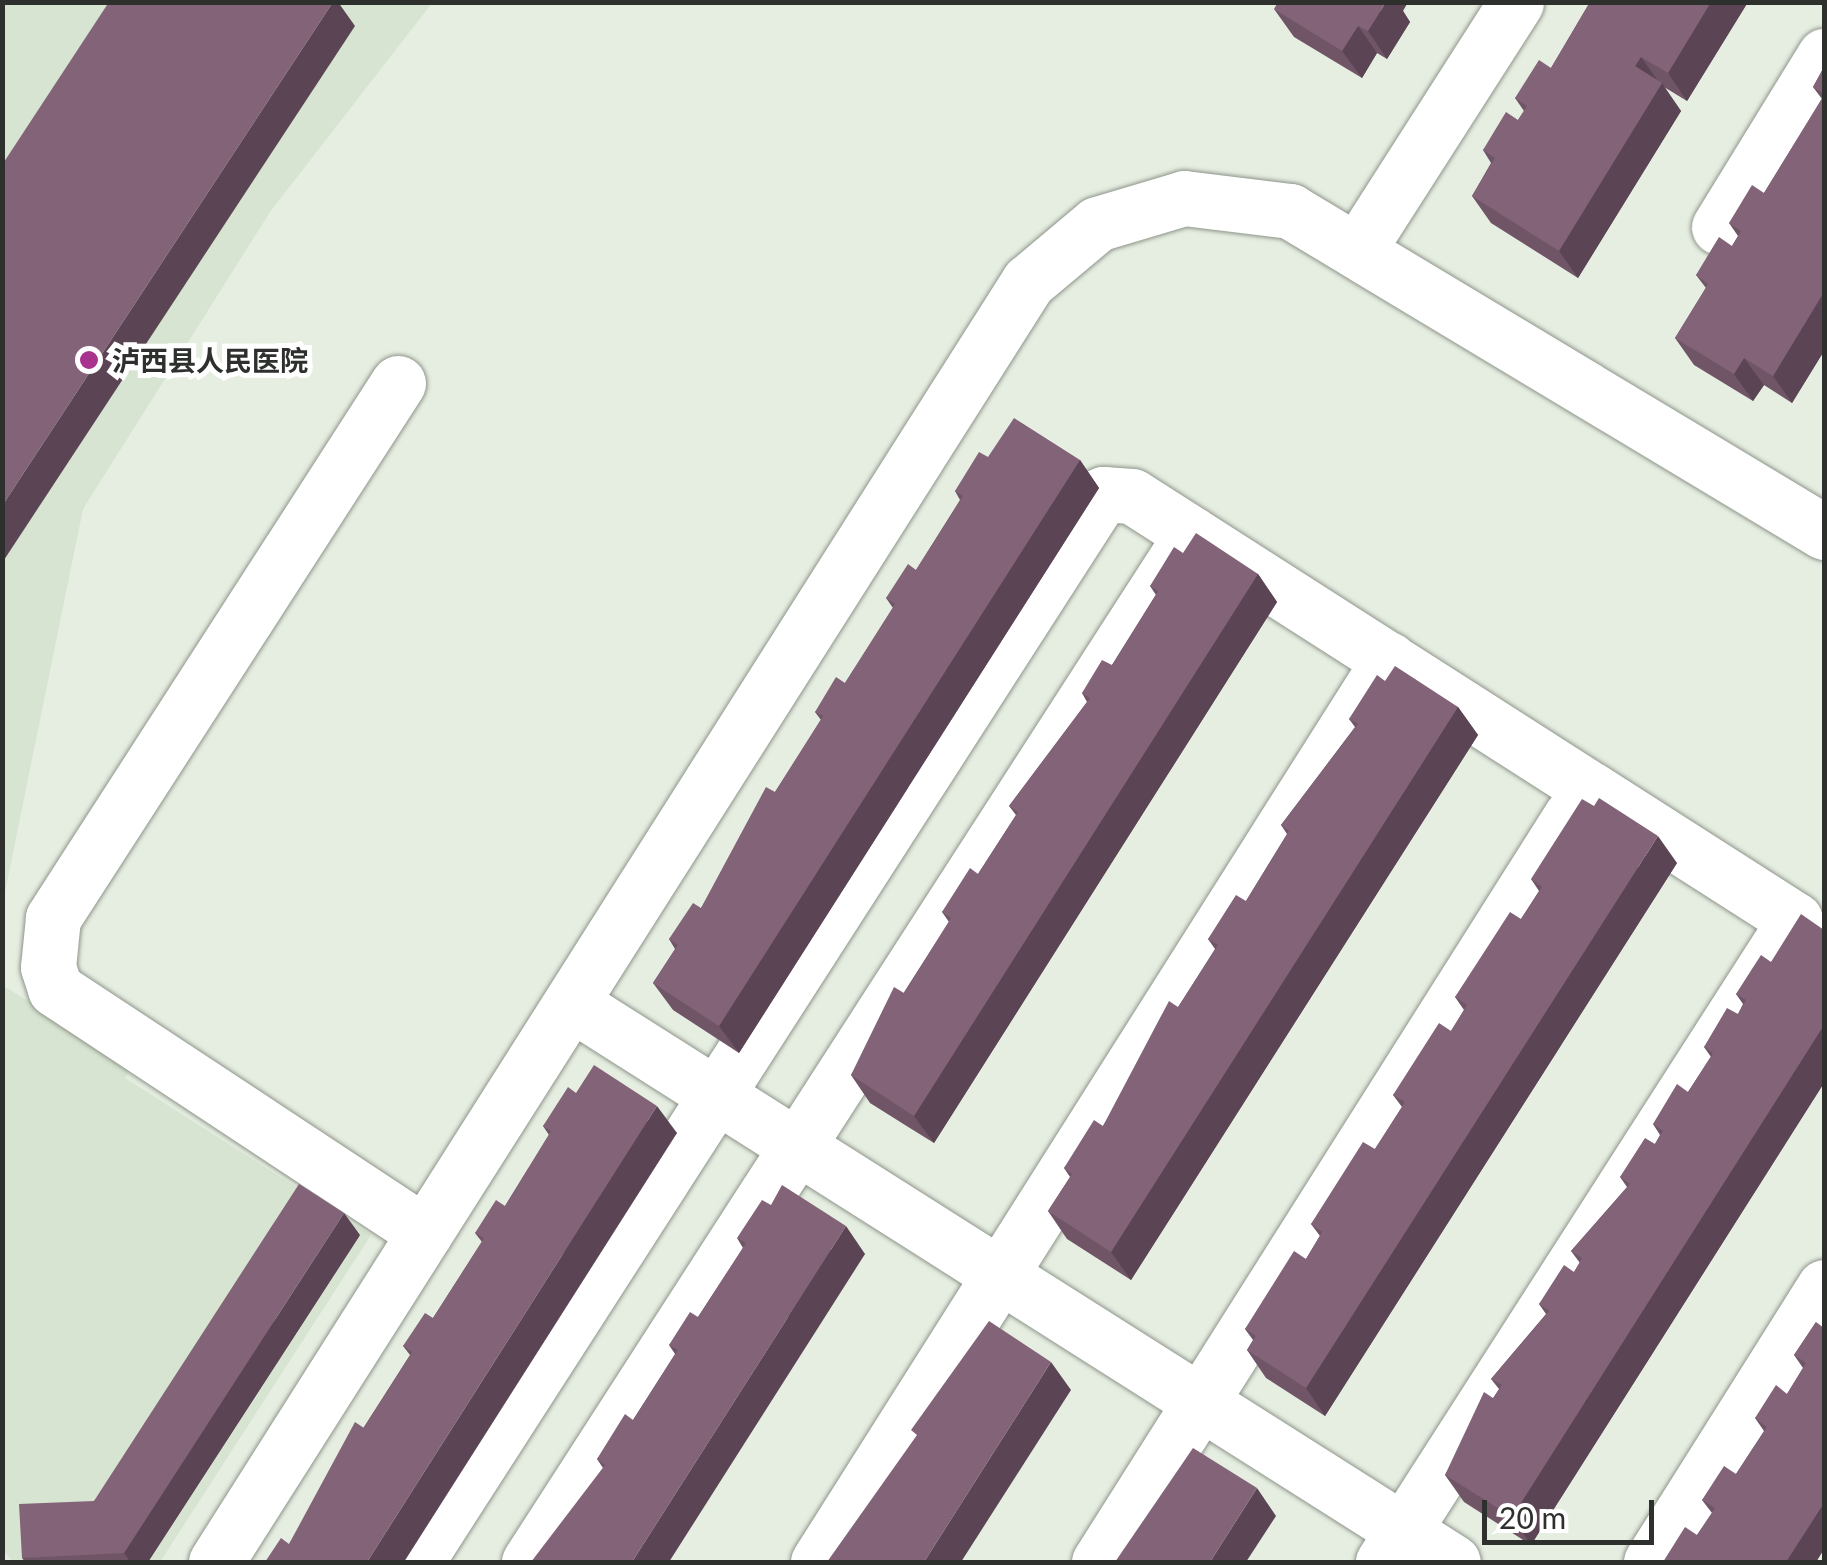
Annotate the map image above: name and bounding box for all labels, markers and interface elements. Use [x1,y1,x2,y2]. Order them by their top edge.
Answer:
place label: 泸西县人民医院 [112,343,308,377]
marker: 泸西县人民医院 [76,347,102,373]
scale bar [1487,1480,1660,1542]
text: 20 m [1499,1499,1566,1535]

